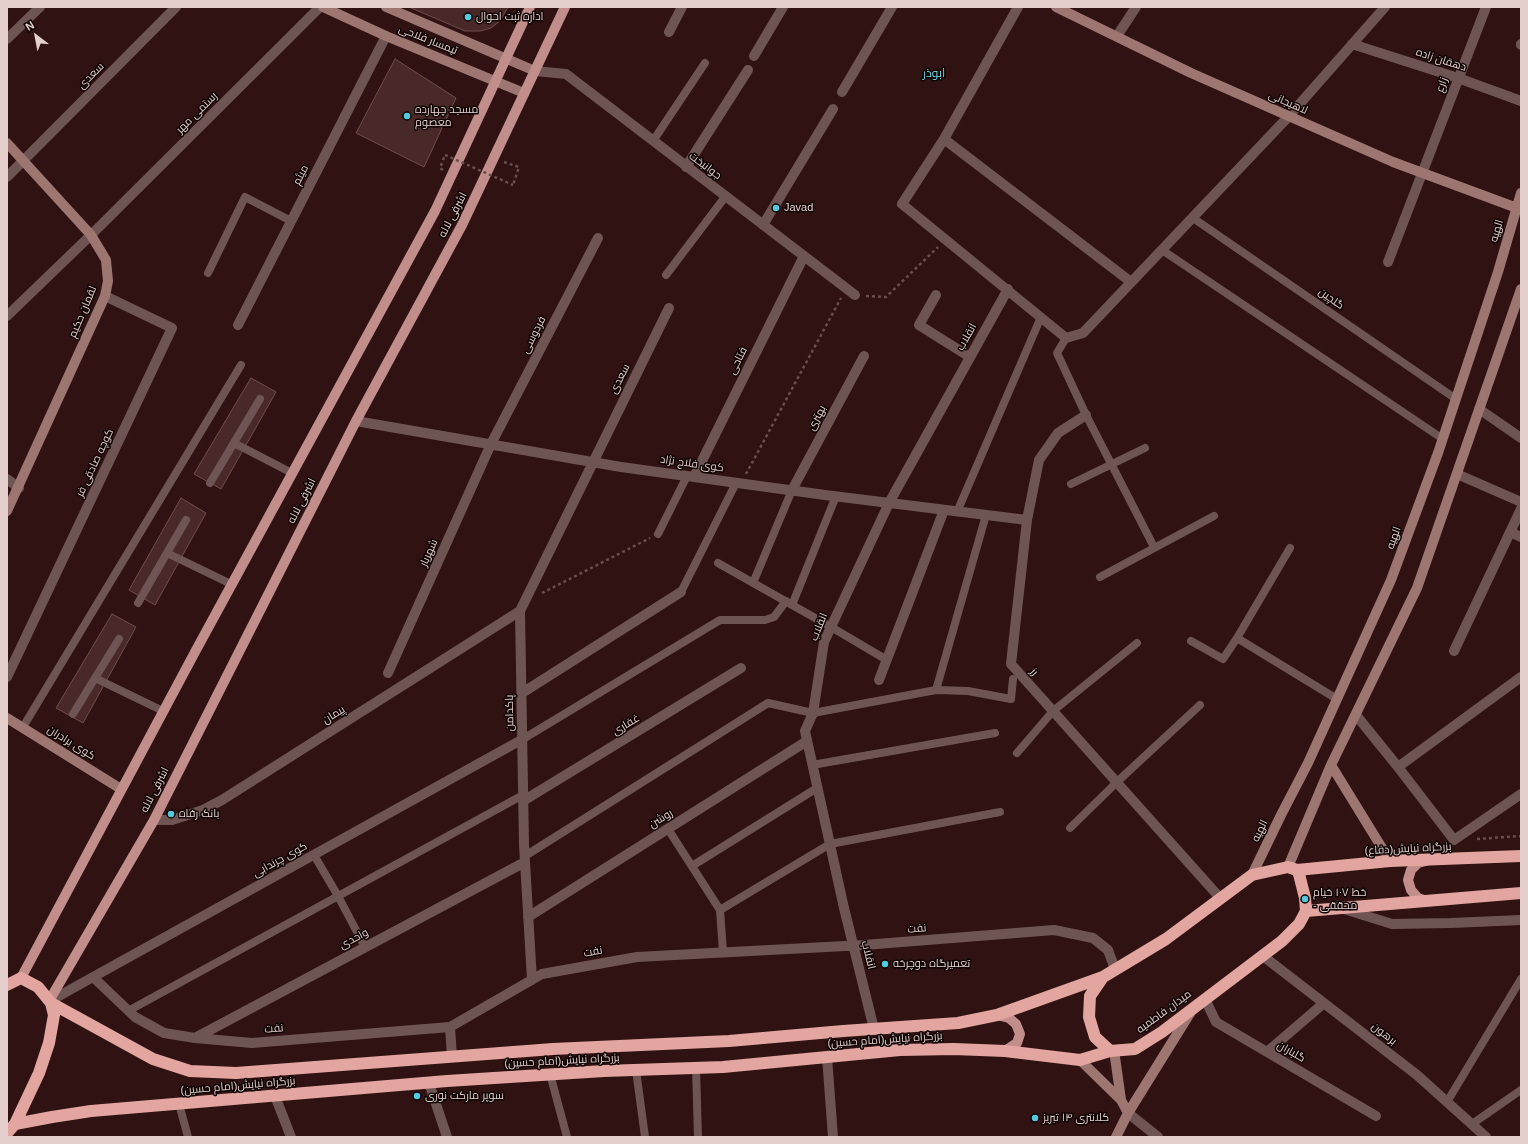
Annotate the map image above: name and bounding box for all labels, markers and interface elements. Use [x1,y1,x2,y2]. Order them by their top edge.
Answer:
place label: اداره ثبت احوال [476,10,544,24]
marker: اداره ثبت احوال [463,12,473,22]
north arrow [16,16,56,56]
text: N [23,19,36,33]
street label: تیمسار فلاحی [397,22,459,58]
street label: دهقان زاده [1414,46,1468,74]
street label: سعدی [75,60,107,92]
district label: ابوذر [923,67,945,81]
street label: زارع [1433,76,1451,94]
street label: لاهیجانی [1266,89,1310,117]
street label: رستمی مهر [174,90,220,136]
place label: مسجد چهارده معصوم [415,103,478,129]
marker: مسجد چهارده معصوم [402,111,412,121]
street label: جوانبخت [686,150,724,182]
street label: میثم [290,163,312,187]
street label: اشرفی لاله [436,190,470,240]
place label: Javad [784,201,813,215]
marker: Javad [771,203,781,213]
street label: الهیه [1487,218,1507,244]
street label: لقمان حکیم [66,284,100,340]
street label: گلچین [1316,285,1346,313]
street label: فردوسی [519,314,549,356]
street label: انقلاب [954,321,980,353]
street label: فتاحی [726,345,750,377]
street label: سعدی [607,362,633,396]
street label: بهتری [805,403,829,433]
street label: کوچه صادقی فر [73,427,117,499]
street label: کوی فلاح نژاد [659,453,725,475]
street label: اشرفی لاله [285,476,319,526]
street label: الهیه [1384,525,1404,551]
street label: شهریار [417,537,441,569]
street label: انقلاب [807,611,831,643]
street label: رز [1027,665,1041,679]
street label: پاکدامن [503,695,517,731]
street label: پیمان [320,703,348,727]
street label: غفاری [610,712,642,738]
street label: کوی برادران [45,723,97,763]
street label: اشرفی لاله [138,765,172,815]
place label: بانک رفاه [179,807,219,821]
street label: روشن [647,807,675,831]
marker: بانک رفاه [166,809,176,819]
street label: الهیه [1249,818,1271,844]
street label: کوی چرندابی [251,840,309,880]
street label: بزرگراه نیایش(دفاع) [1364,840,1452,858]
place label: خط ۱۰۷ خیام - محققی [1313,886,1366,912]
marker: خط ۱۰۷ خیام - محققی [1300,894,1310,904]
street label: نفت [907,922,927,936]
street label: واحدی [337,926,371,952]
street label: انقلاب [858,939,878,971]
street label: نفت [583,944,603,960]
place label: تعمیرگاه دوچرخه [893,957,970,971]
marker: تعمیرگاه دوچرخه [880,959,890,969]
street label: میدان فاطمیه [1134,988,1194,1036]
street label: برهون [1369,1020,1399,1048]
street label: نفت [264,1022,284,1036]
street label: بزرگراه نیایش(امام حسین) [827,1029,943,1051]
street label: گلباران [1275,1039,1307,1065]
street label: بزرگراه نیایش(امام حسین) [504,1051,620,1071]
street label: بزرگراه نیایش(امام حسین) [180,1074,296,1098]
place label: سوپر مارکت نوری [425,1089,504,1103]
marker: سوپر مارکت نوری [412,1091,422,1101]
place label: کلانتری ۱۴ تبریز [1043,1111,1109,1125]
marker: کلانتری ۱۴ تبریز [1030,1113,1040,1123]

